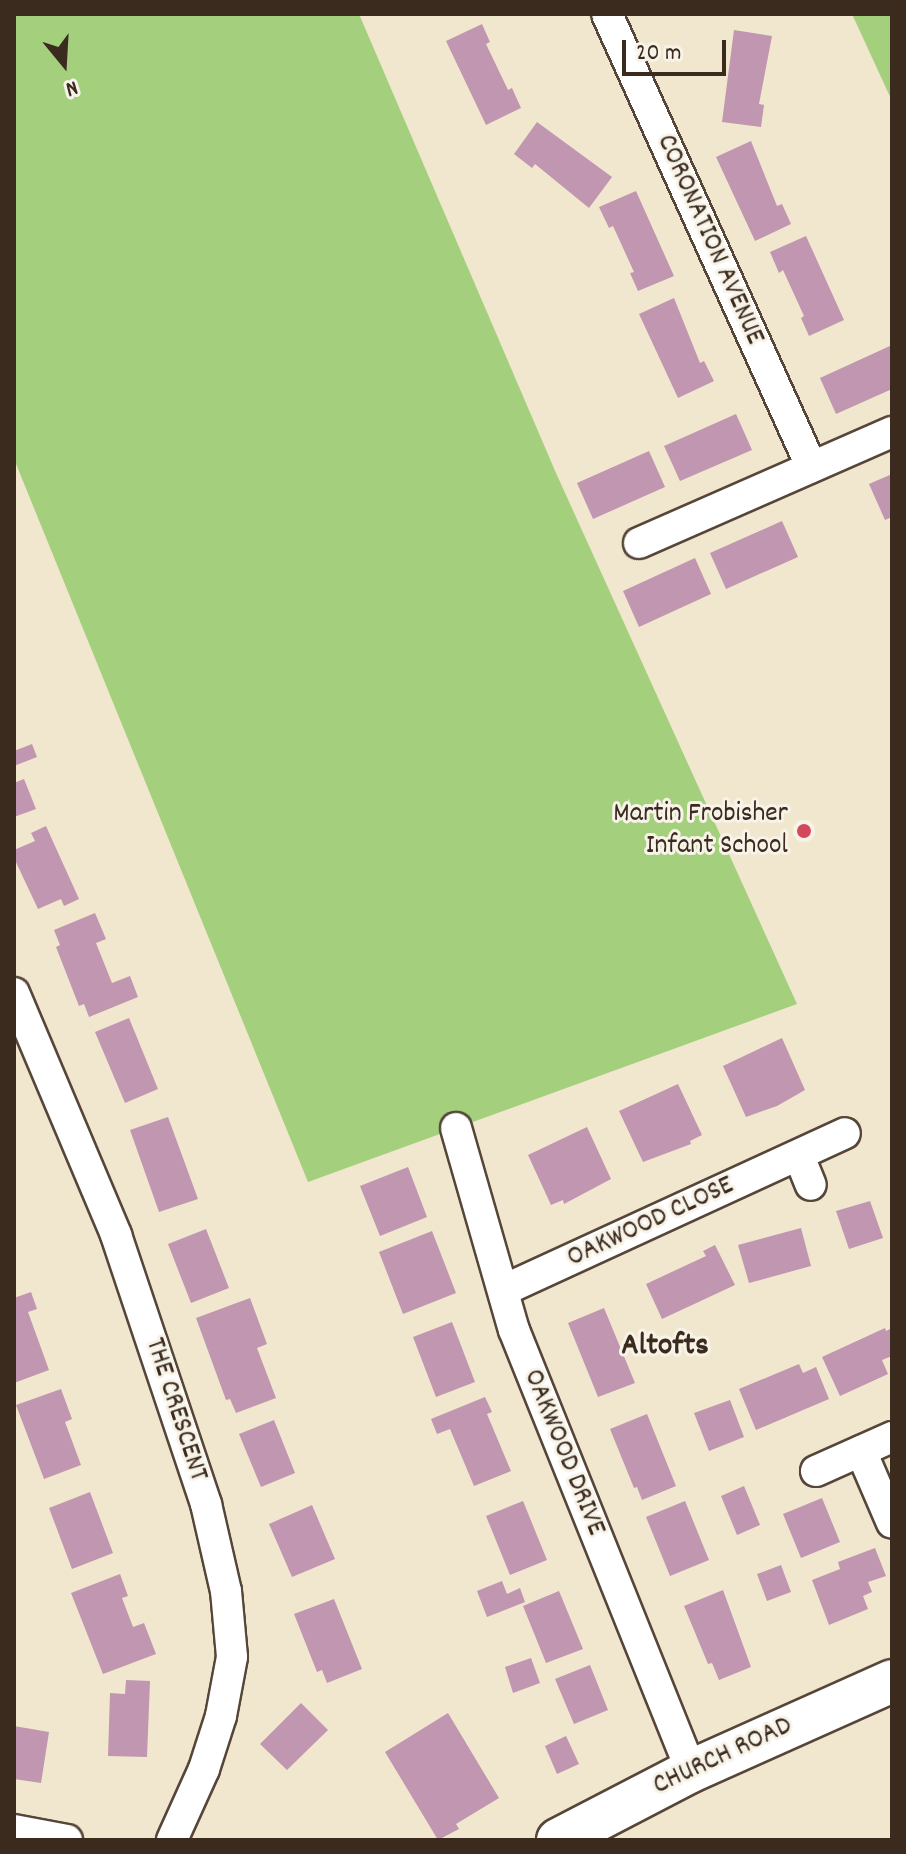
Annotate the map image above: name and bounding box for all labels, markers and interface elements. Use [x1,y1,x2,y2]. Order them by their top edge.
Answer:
north arrow [24,24,104,104]
scale bar [626,24,730,74]
text: 20 m [636,37,682,71]
text: N [62,71,82,104]
street label: CORONATION AVENUE [648,130,770,350]
place label: Martin Frobisher Infant School [613,798,788,864]
marker: Martin Frobisher Infant School [795,822,813,840]
street label: OAKWOOD CLOSE [562,1170,740,1276]
district label: Altofts [621,1328,709,1366]
street label: THE CRESCENT [136,1334,214,1486]
street label: OAKWOOD DRIVE [514,1365,612,1541]
street label: CHURCH ROAD [648,1710,798,1804]

